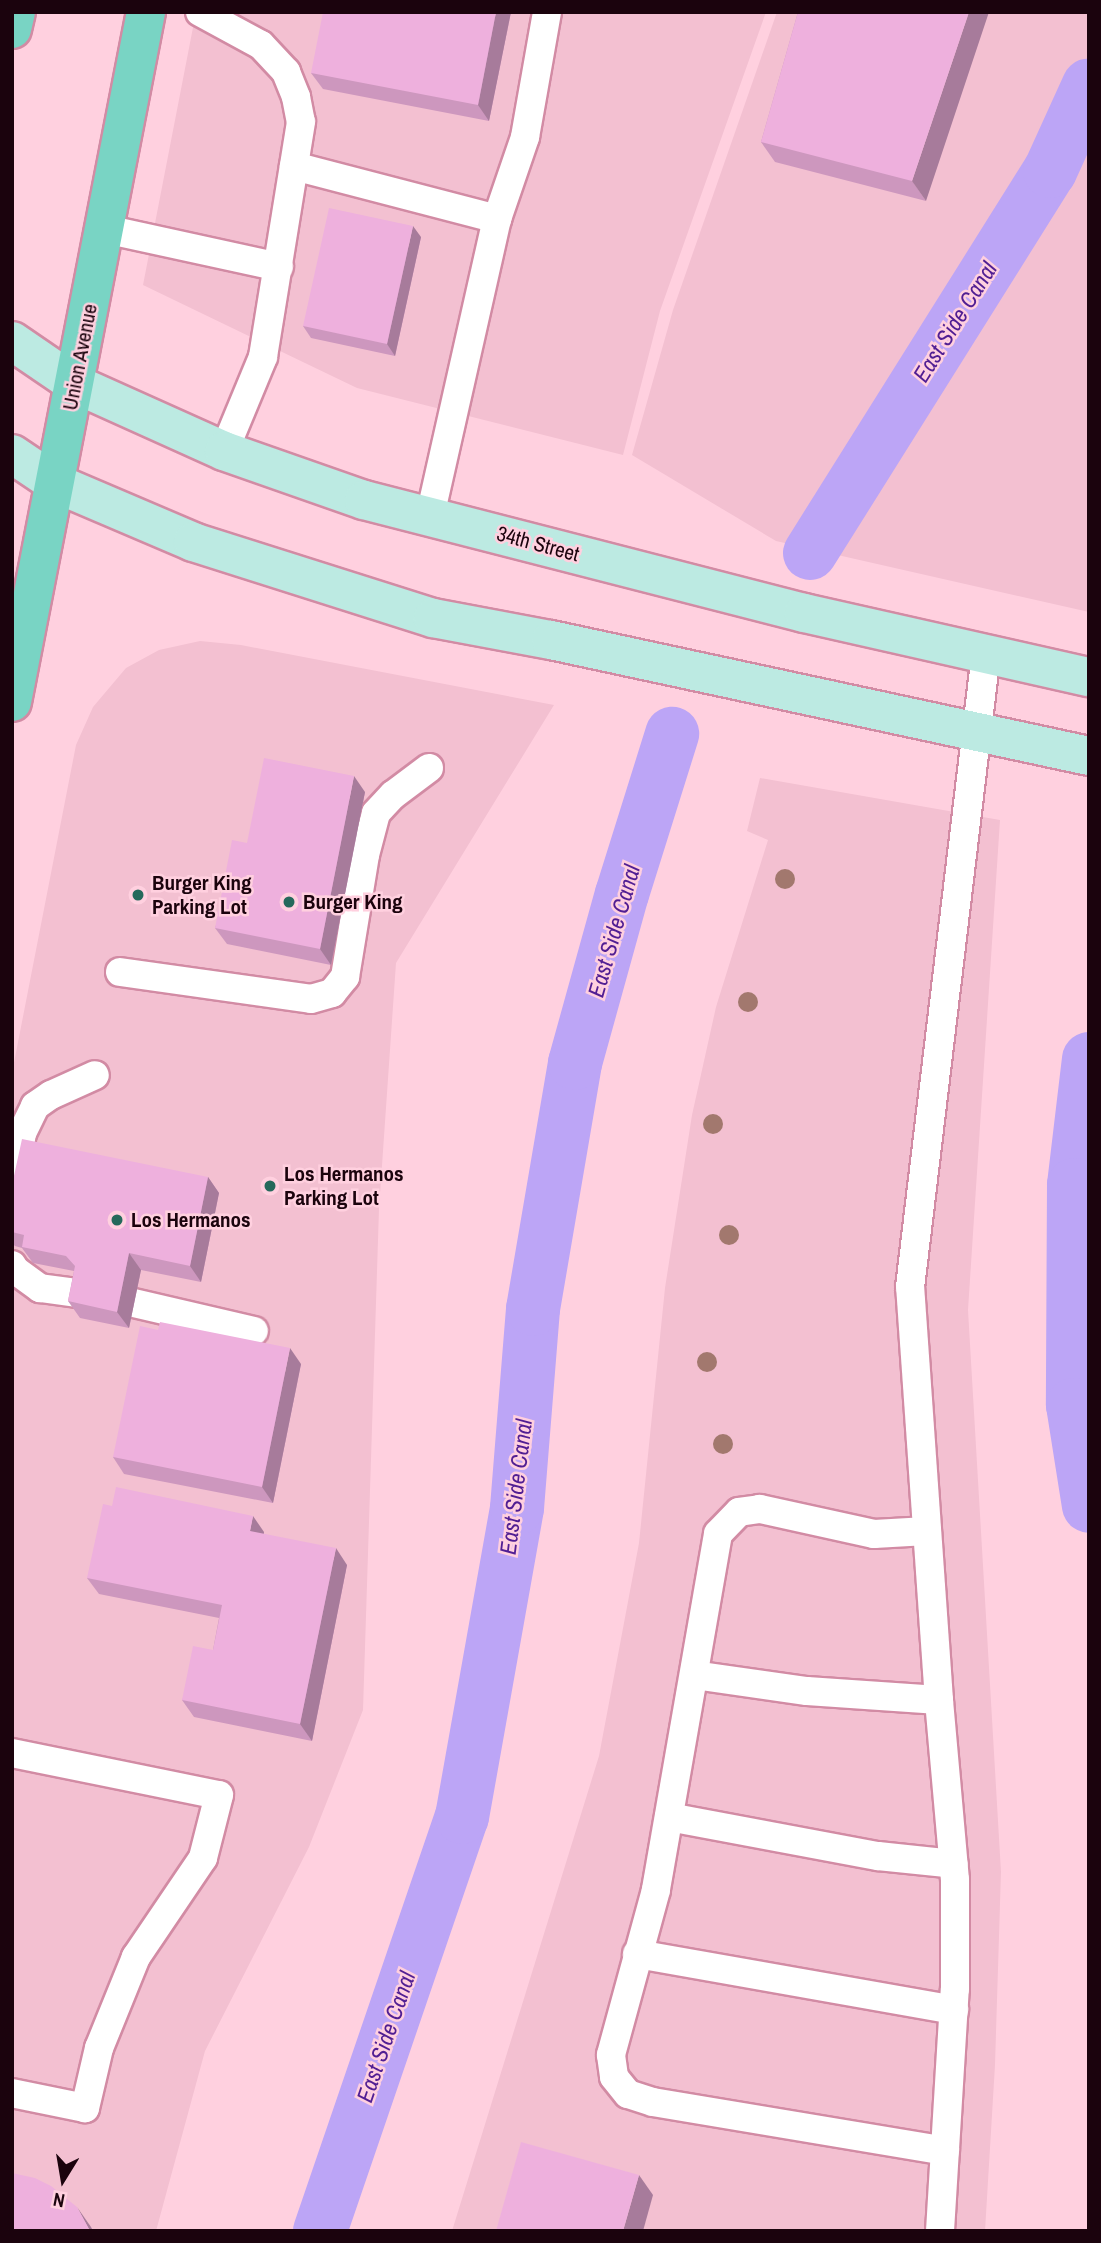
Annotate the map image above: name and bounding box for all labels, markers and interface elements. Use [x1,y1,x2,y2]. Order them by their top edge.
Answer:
water label: East Side Canal [907,257,1003,387]
street label: Union Avenue [57,301,103,413]
street label: 34th Street [494,521,582,567]
water label: East Side Canal [582,862,646,1000]
place label: Burger King Parking Lot [152,870,251,920]
marker: Burger King Parking Lot [130,887,146,903]
place label: Burger King [303,889,402,915]
marker: Burger King [281,894,297,910]
place label: Los Hermanos Parking Lot [284,1161,404,1211]
marker: Los Hermanos Parking Lot [262,1178,278,1194]
place label: Los Hermanos [131,1207,251,1233]
marker: Los Hermanos [109,1212,125,1228]
water label: East Side Canal [494,1418,538,1556]
water label: East Side Canal [351,1968,421,2106]
north arrow [28,2145,98,2215]
text: N [51,2187,67,2214]

